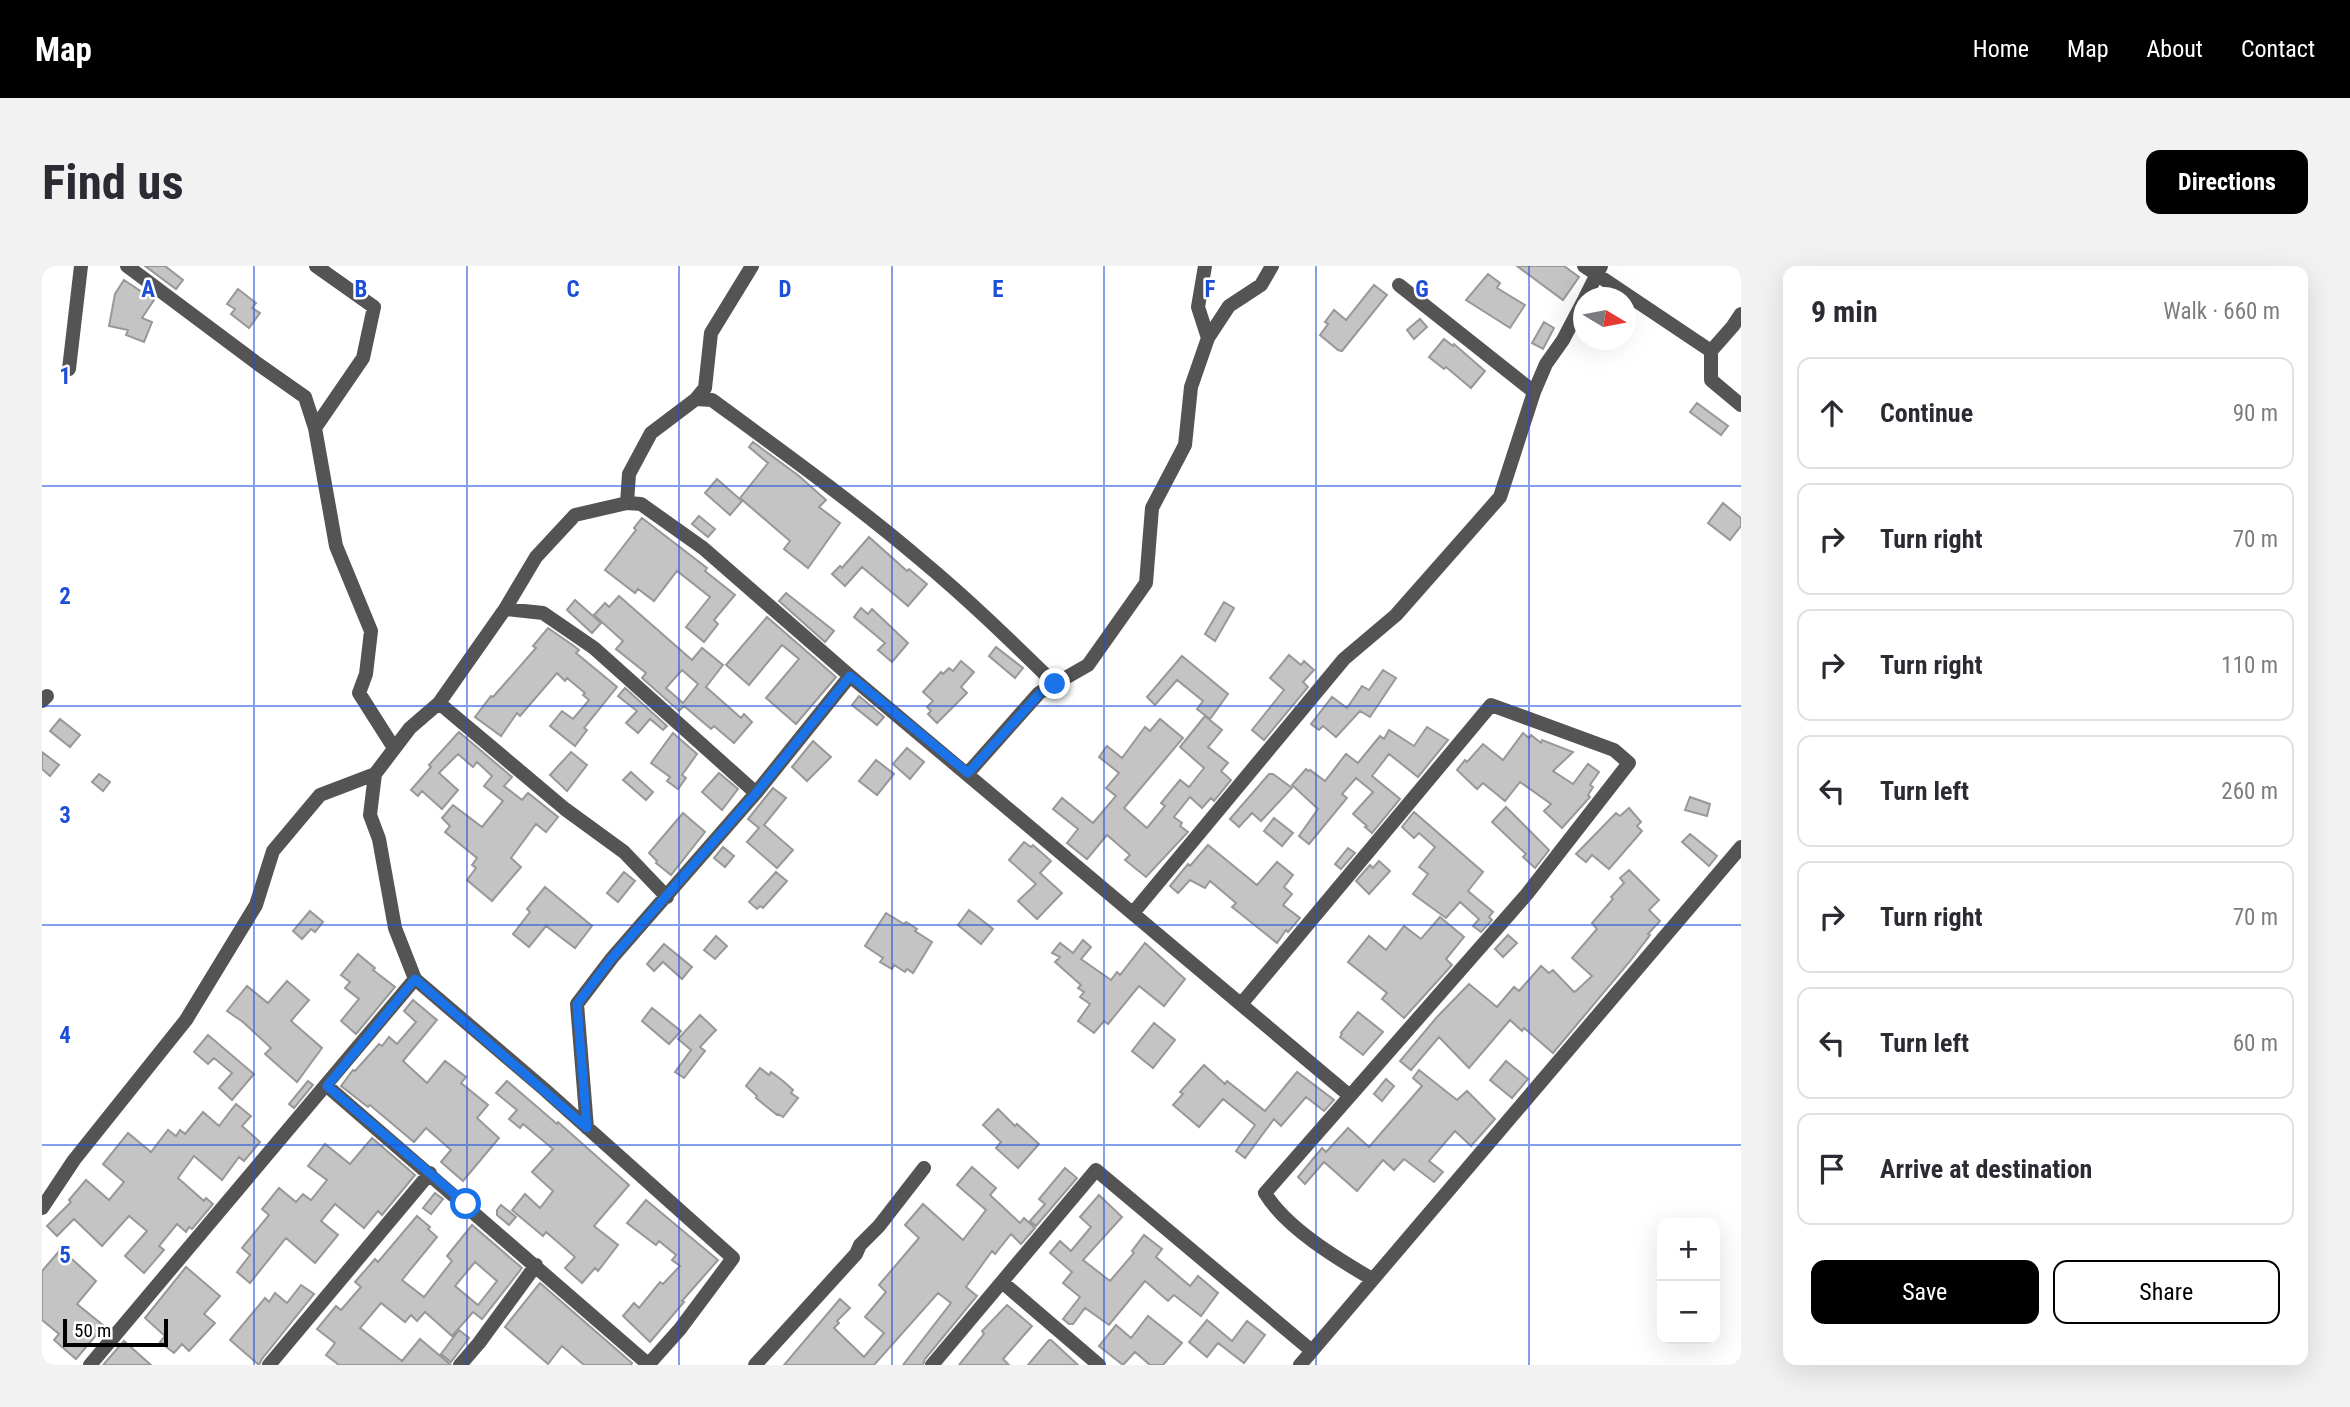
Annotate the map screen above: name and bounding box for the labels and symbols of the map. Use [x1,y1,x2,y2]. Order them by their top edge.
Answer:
text: A [141,276,155,303]
text: B [355,276,367,303]
text: C [566,276,580,303]
text: D [779,276,792,303]
text: E [992,276,1004,303]
text: F [1205,276,1216,303]
text: G [1415,276,1429,303]
north arrow [1573,287,1636,350]
text: 1 [59,363,71,390]
text: 2 [59,583,71,610]
route end [1039,668,1070,699]
text: 3 [59,802,71,829]
text: 4 [59,1022,71,1049]
route start [450,1188,481,1219]
text: 5 [59,1242,71,1269]
scale bar [63,1316,168,1348]

